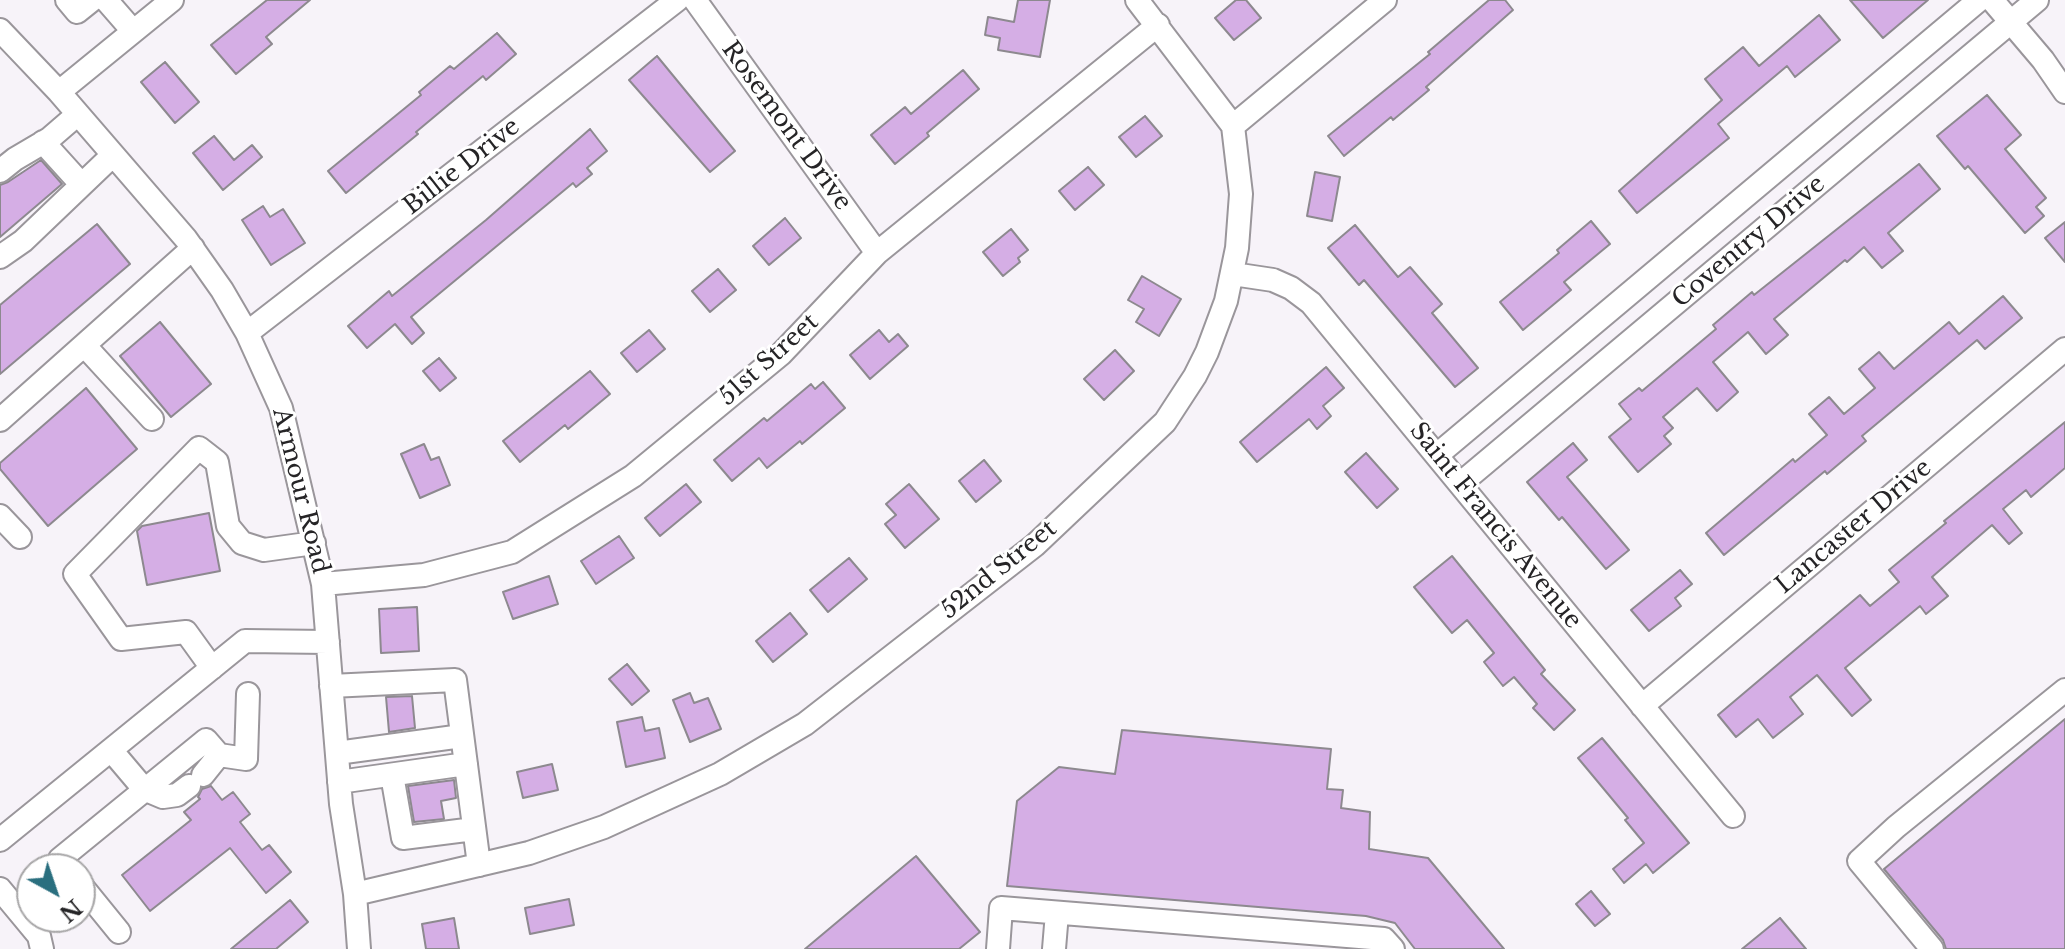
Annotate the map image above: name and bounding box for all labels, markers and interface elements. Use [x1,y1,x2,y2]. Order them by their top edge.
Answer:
street label: Rosemont Drive [715,36,857,216]
street label: Billie Drive [398,113,526,221]
street label: Coventry Drive [1667,170,1831,314]
street label: 51st Street [714,308,824,412]
street label: Armour Road [266,405,334,577]
street label: Saint Francis Avenue [1403,417,1587,635]
street label: Lancaster Drive [1770,454,1938,600]
street label: 52nd Street [935,515,1063,625]
north arrow [16,853,96,933]
text: N [54,893,87,927]

